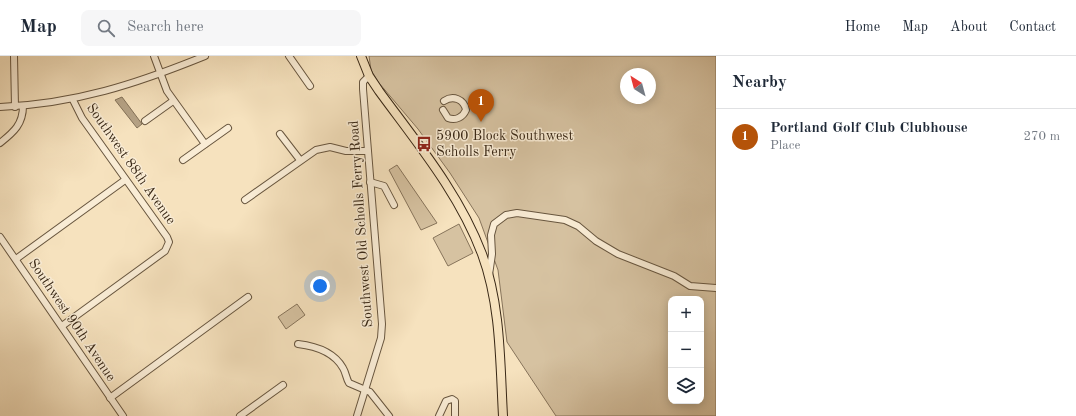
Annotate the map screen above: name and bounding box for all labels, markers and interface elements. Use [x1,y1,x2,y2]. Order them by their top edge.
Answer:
search box [81,10,361,46]
icon: search [95,17,117,39]
text: Map [20,18,57,37]
text: Search here [127,20,204,35]
text: Home [845,20,880,34]
text: Map [902,20,928,34]
text: About [950,20,987,34]
text: Contact [1009,20,1056,34]
north arrow [620,68,656,104]
text: Nearby [732,74,787,91]
pin: 1 [468,89,494,122]
street label: Southwest 88th Avenue [84,101,178,227]
street label: Southwest Old Scholls Ferry Road [347,120,375,328]
text: Portland Golf Club Clubhouse [770,121,968,136]
place label: 5900 Block Southwest Scholls Ferry [436,129,573,159]
text: 1 [741,130,749,143]
text: 270 m [1023,130,1060,143]
bus stop icon: 5900 Block Southwest Scholls Ferry [415,135,433,153]
text: Place [770,139,800,152]
street label: Southwest 90th Avenue [26,256,118,384]
your location [310,276,330,296]
map controls [668,296,704,404]
button: + [668,296,704,332]
button: − [668,332,704,368]
button: layers [668,368,704,404]

